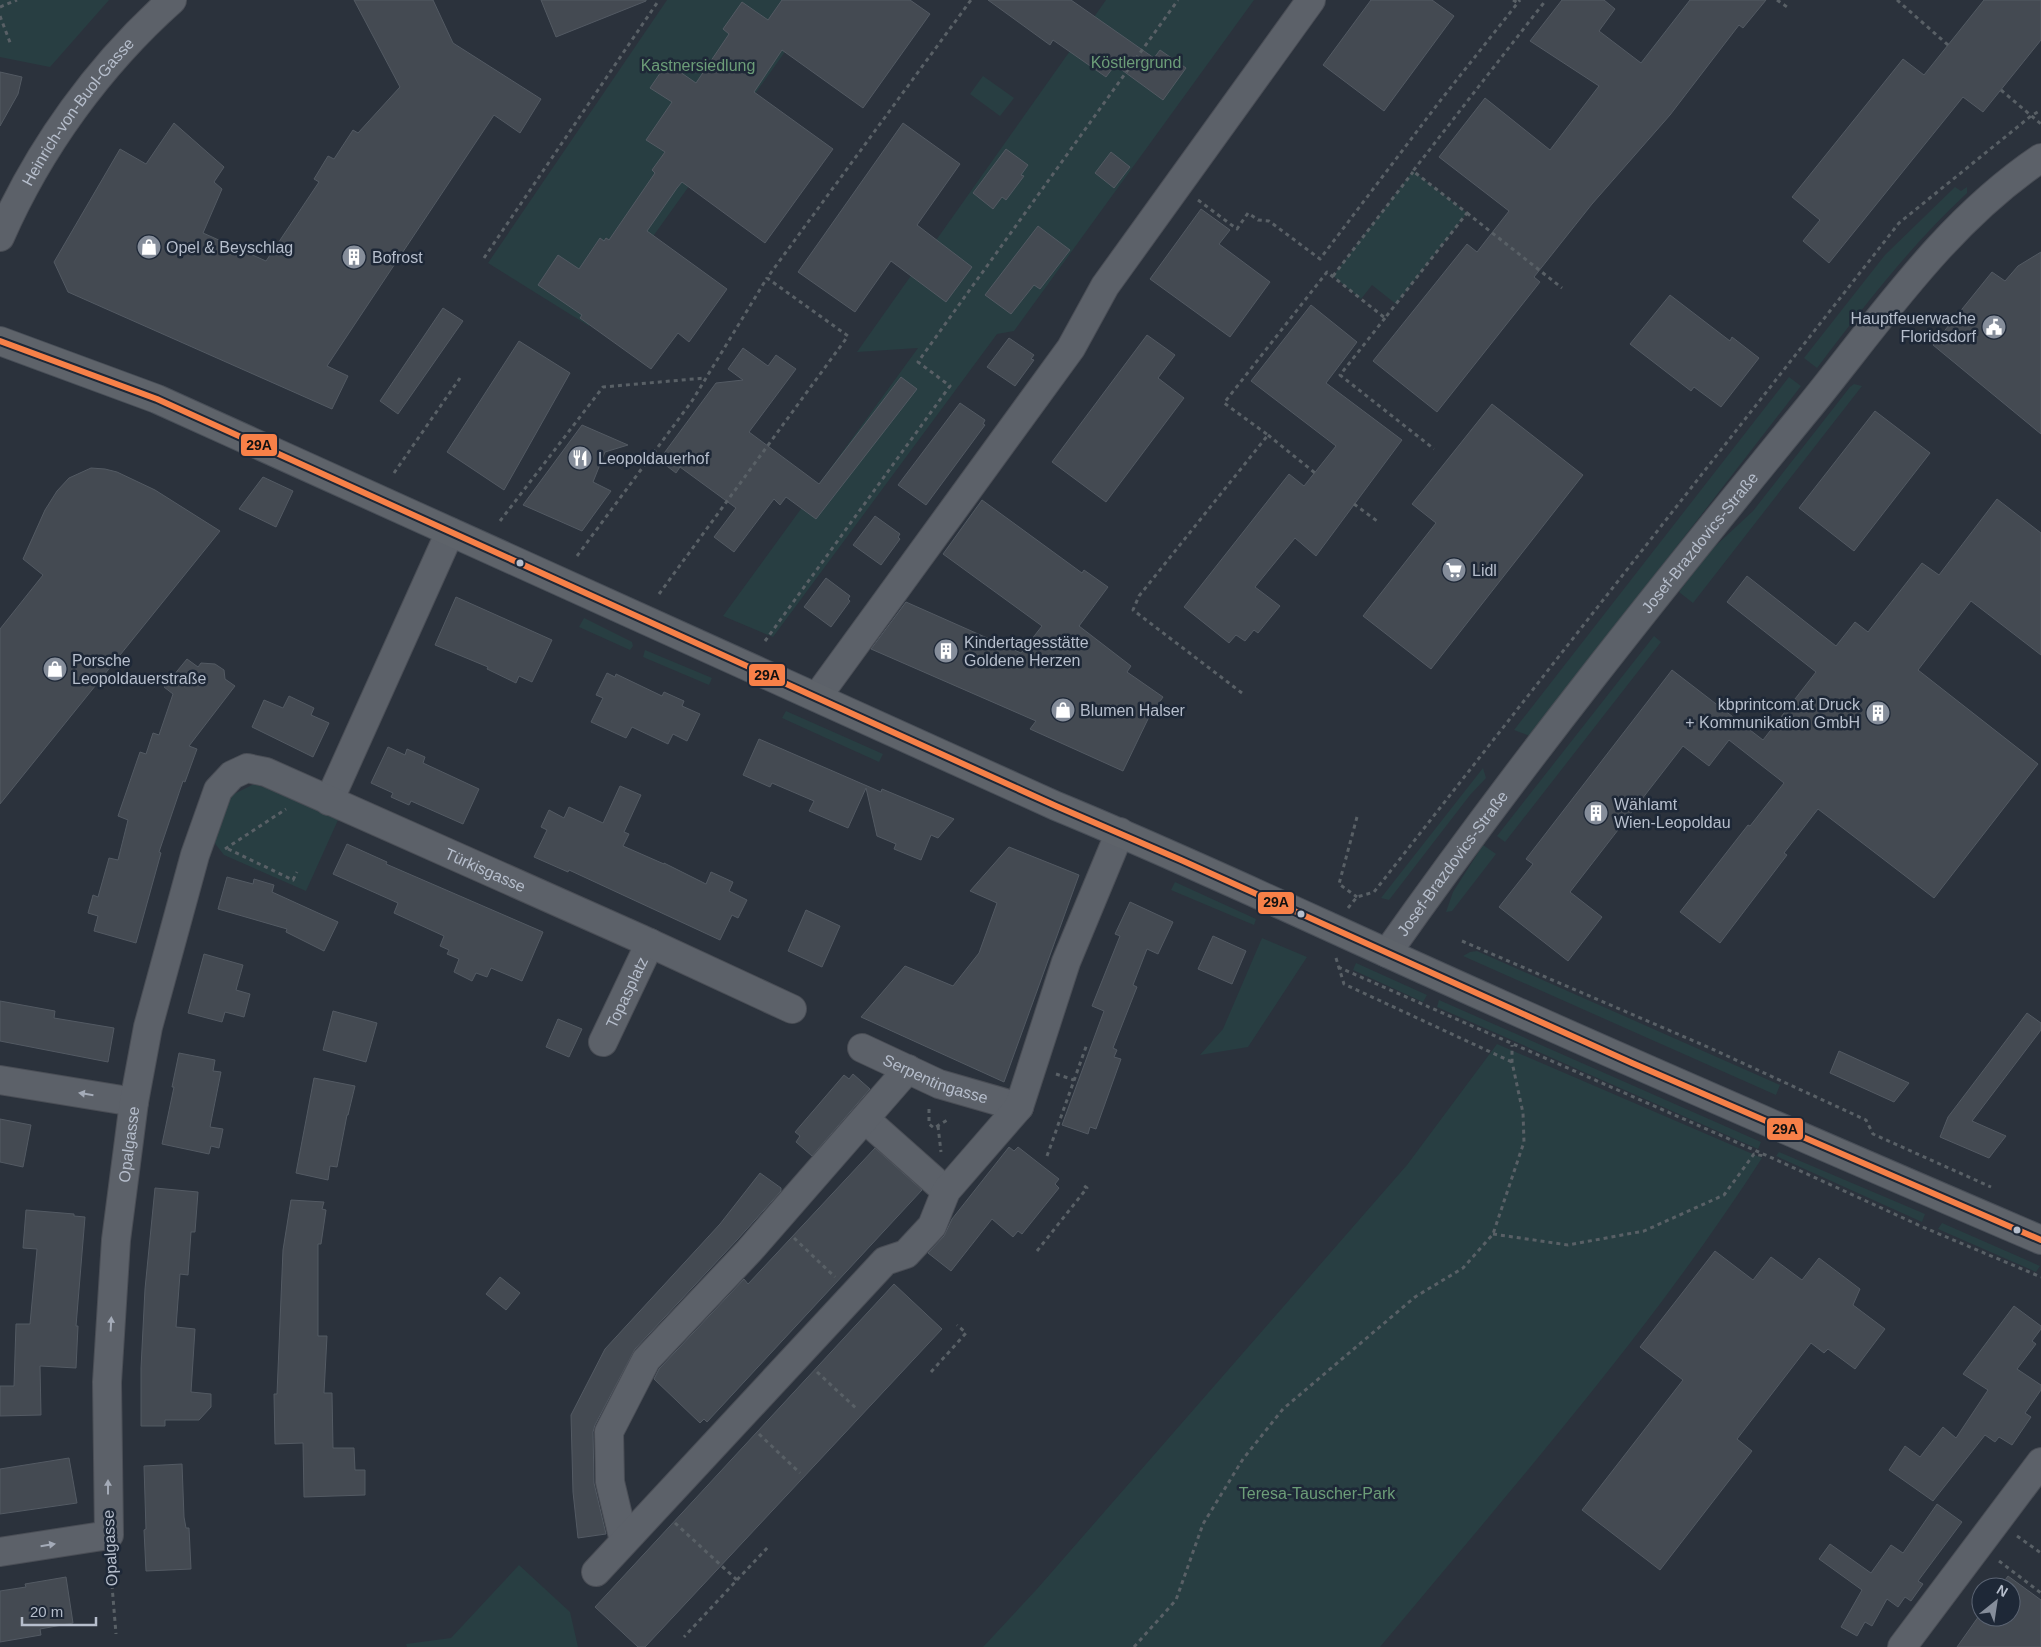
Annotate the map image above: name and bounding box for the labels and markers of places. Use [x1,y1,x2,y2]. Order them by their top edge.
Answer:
shop icon: Opel & Beyschlag [136,234,162,260]
place label: Opel & Beyschlag [166,239,293,256]
building icon: Bofrost [341,244,367,270]
place label: Bofrost [372,249,423,266]
place label: Hauptfeuerwache Floridsdorf [1851,310,1977,345]
public building icon: Hauptfeuerwache Floridsdorf [1981,314,2007,340]
restaurant icon: Leopoldauerhof [567,445,593,471]
place label: Leopoldauerhof [598,450,710,467]
supermarket icon: Lidl [1441,557,1467,583]
unlabelled marker [515,558,525,568]
place label: Lidl [1472,562,1497,579]
place label: Kindertagesstätte Goldene Herzen [964,634,1089,669]
building icon: Kindertagesstätte Goldene Herzen [933,638,959,664]
place label: Porsche Leopoldauerstraße [72,652,206,687]
shop icon: Porsche Leopoldauerstraße [42,656,68,682]
place label: kbprintcom.at Druck + Kommunikation GmbH [1685,696,1861,731]
shop icon: Blumen Halser [1050,697,1076,723]
building icon: kbprintcom.at Druck + Kommunikation GmbH [1865,700,1891,726]
place label: Blumen Halser [1080,702,1186,719]
place label: Wählamt Wien-Leopoldau [1614,796,1731,831]
building icon: Wählamt Wien-Leopoldau [1583,800,1609,826]
unlabelled marker [1296,909,1306,919]
unlabelled marker [2012,1225,2022,1235]

